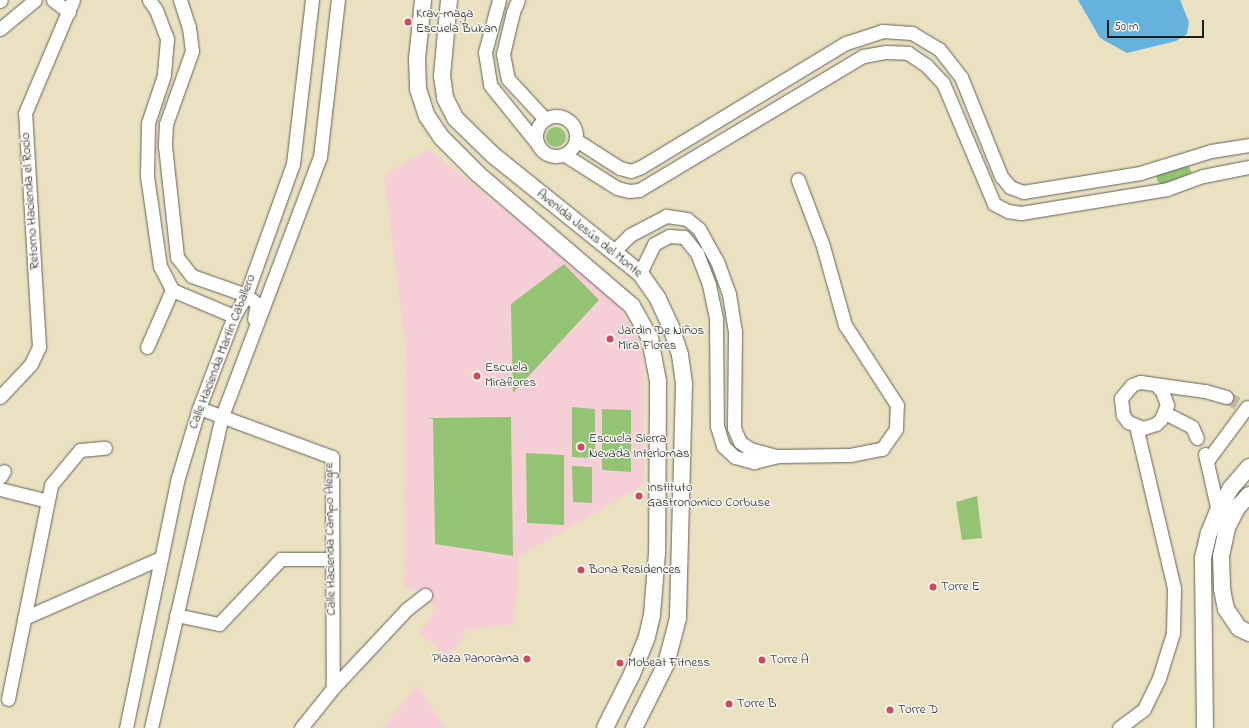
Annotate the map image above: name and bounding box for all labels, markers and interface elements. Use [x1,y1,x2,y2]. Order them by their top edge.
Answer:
place label: Krav-maga Escuela Bukan [416,7,497,38]
scale bar [1109,12,1206,38]
marker: Krav-maga Escuela Bukan [403,17,413,27]
text: 50 m [1114,18,1138,36]
street label: Retorno Hacienda el Rocío [18,132,44,270]
street label: Avenida Jesús del Monte [533,187,645,281]
street label: Calle Hacienda Martín Caballero [186,272,260,432]
place label: Jardin De Niños Mira Flores [618,324,704,355]
marker: Jardin De Niños Mira Flores [605,334,615,344]
place label: Escuela Miraflores [485,361,536,392]
marker: Escuela Miraflores [472,371,482,381]
place label: Escuela Sierra Nevada Interlomas [589,432,690,463]
marker: Escuela Sierra Nevada Interlomas [576,442,586,452]
street label: Calle Hacienda Campo Alegre [322,462,340,616]
place label: Instituto Gastronomico Corbuse [647,481,770,512]
marker: Instituto Gastronomico Corbuse [634,491,644,501]
place label: Bona Residences [589,562,681,578]
marker: Bona Residences [576,565,586,575]
place label: Torre E [941,579,980,595]
marker: Torre E [928,582,938,592]
place label: Plaza Panorama [432,651,519,667]
place label: Torre A [770,652,809,668]
marker: Plaza Panorama [522,654,532,664]
place label: Mobeat Fitness [628,655,710,671]
marker: Torre A [757,655,767,665]
marker: Mobeat Fitness [615,658,625,668]
place label: Torre B [737,696,777,712]
marker: Torre B [724,699,734,709]
place label: Torre D [898,702,938,718]
marker: Torre D [885,705,895,715]

